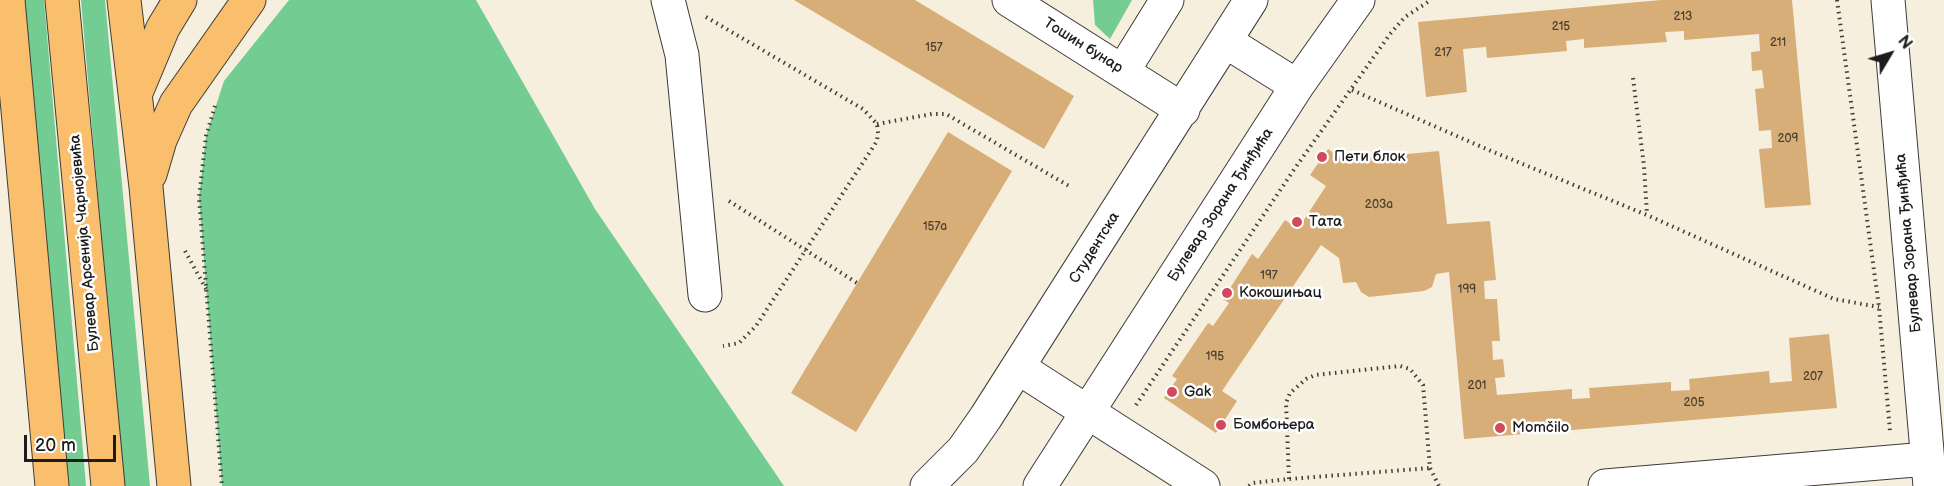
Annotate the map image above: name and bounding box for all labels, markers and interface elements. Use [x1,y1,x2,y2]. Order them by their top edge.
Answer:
house number: 213 [1674,10,1692,24]
street label: Тошин бунар [1040,15,1126,77]
house number: 215 [1552,20,1570,34]
north arrow [1860,24,1920,84]
text: N [1893,32,1916,53]
house number: 211 [1770,36,1786,50]
house number: 157 [925,41,943,55]
house number: 217 [1434,46,1452,60]
street label: Булевар Зорана Ђинђића [1165,125,1277,285]
house number: 209 [1777,132,1799,146]
street label: Булевар Арсенија Чарнојевића [67,134,103,352]
place label: Пети блок [1334,148,1406,166]
marker: Пети блок [1315,150,1329,164]
street label: Булевар Зорана Ђинђића [1892,153,1926,333]
house number: 203a [1365,198,1393,212]
street label: Студентска [1066,209,1124,287]
place label: Тата [1309,213,1342,231]
marker: Тата [1290,215,1304,229]
house number: 157a [923,220,947,234]
house number: 197 [1260,269,1278,283]
house number: 199 [1458,283,1476,297]
place label: Кокошињац [1239,284,1321,302]
marker: Кокошињац [1220,286,1234,300]
house number: 195 [1206,350,1224,364]
house number: 207 [1803,370,1823,384]
house number: 201 [1468,379,1486,393]
place label: Gak [1184,383,1211,401]
marker: Gak [1165,385,1179,399]
house number: 205 [1683,396,1705,410]
place label: Бомбоњера [1233,416,1315,434]
marker: Бомбоњера [1214,418,1228,432]
place label: Momčilo [1512,419,1569,437]
marker: Momčilo [1493,421,1507,435]
scale bar [27,423,118,461]
text: 20 m [35,435,76,456]

